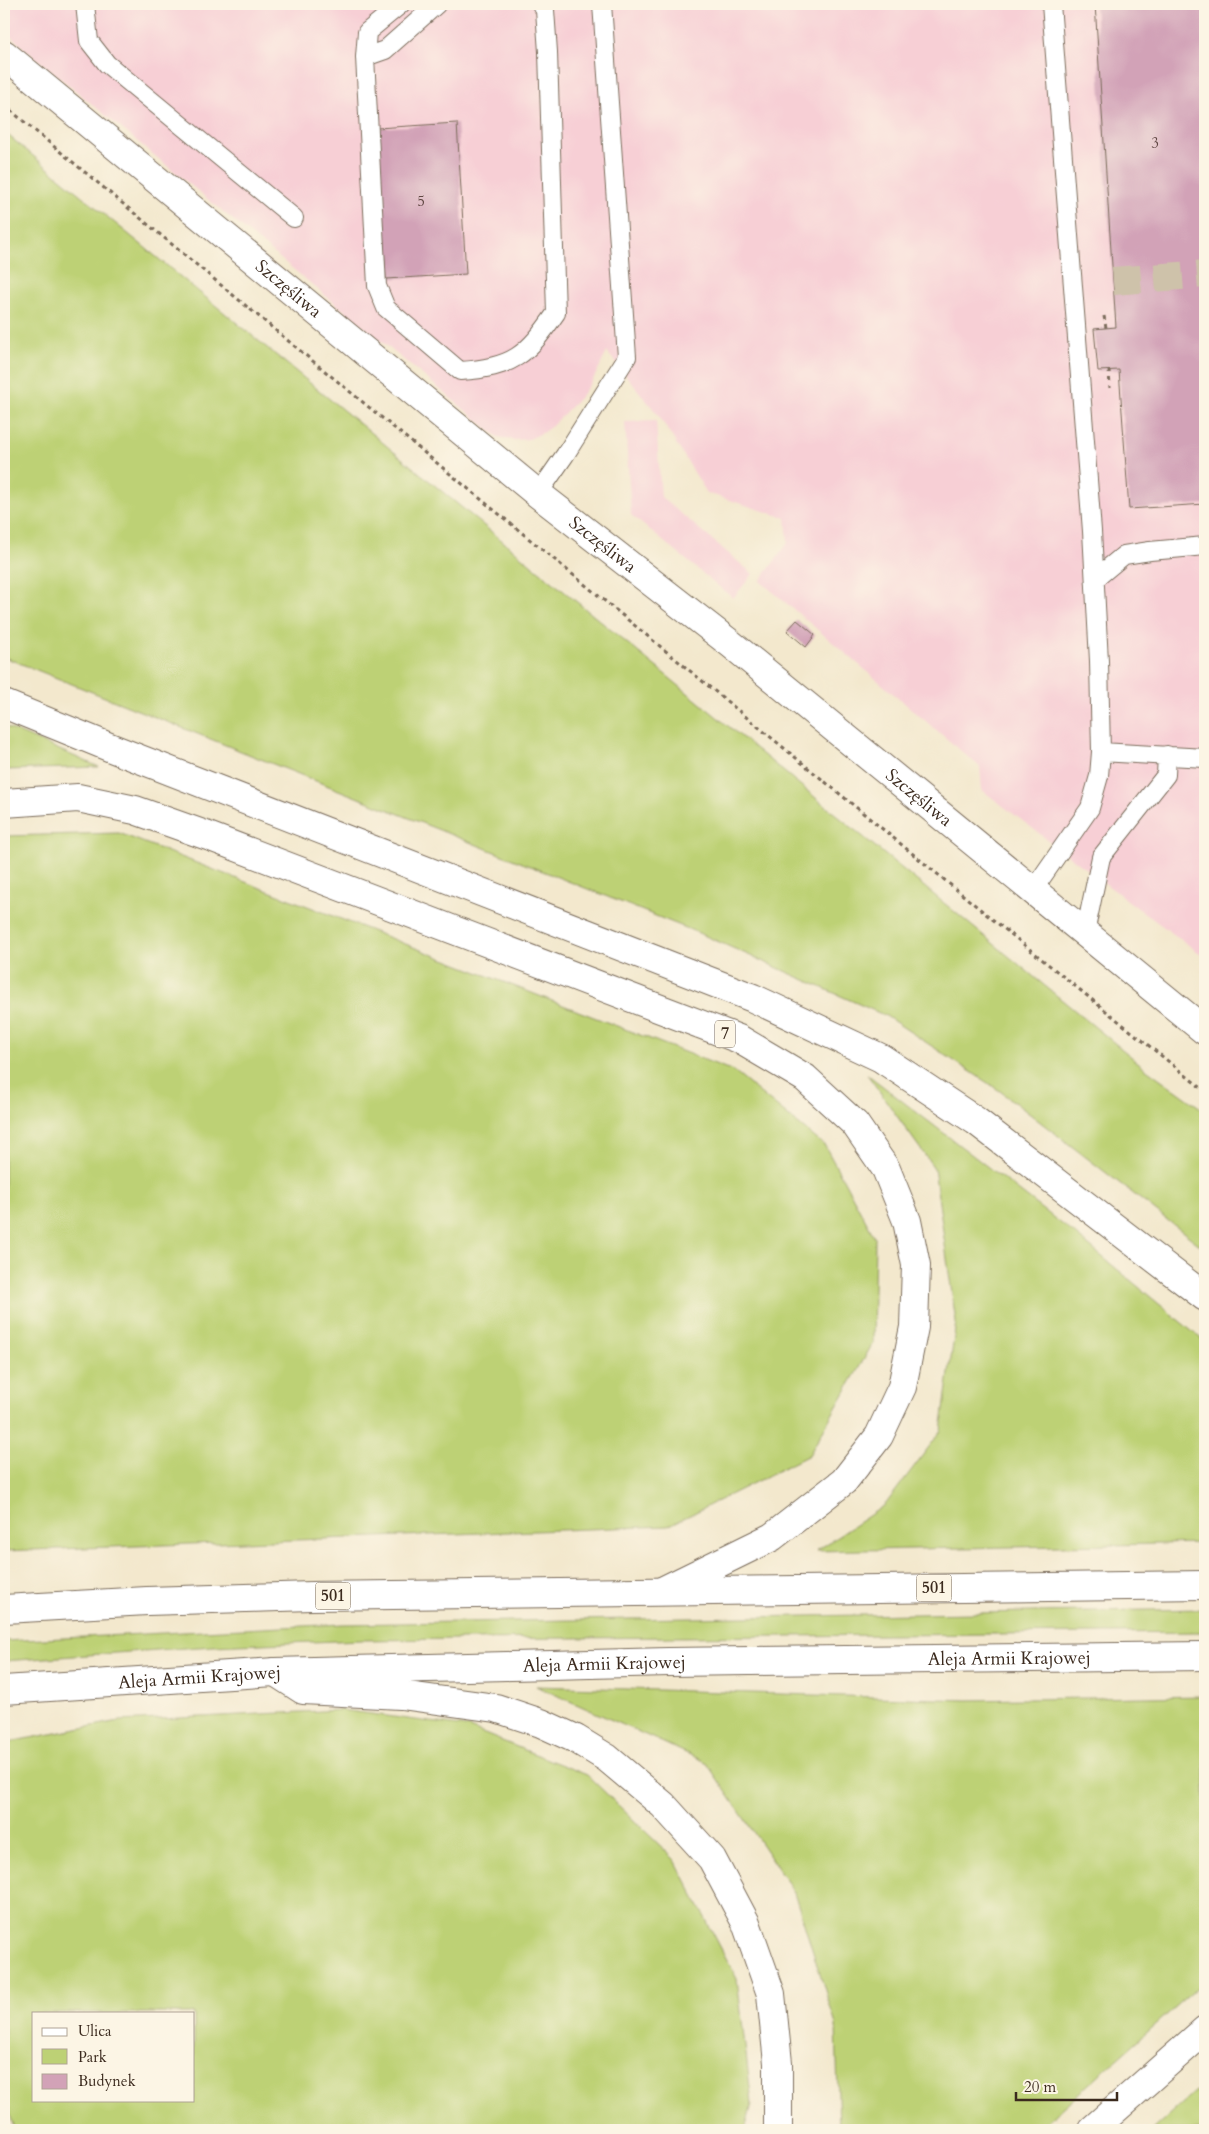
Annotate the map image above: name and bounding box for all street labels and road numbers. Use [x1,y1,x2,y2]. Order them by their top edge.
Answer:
street label: Szczęśliwa [250,254,328,324]
street label: Szczęśliwa [564,510,642,579]
street label: Szczęśliwa [880,763,958,832]
road number: 7 [715,1021,735,1048]
road number: 501 [916,1575,952,1602]
road number: 501 [316,1582,350,1610]
street label: Aleja Armii Krajowej [928,1645,1091,1672]
street label: Aleja Armii Krajowej [522,1649,686,1678]
street label: Aleja Armii Krajowej [117,1659,281,1695]

